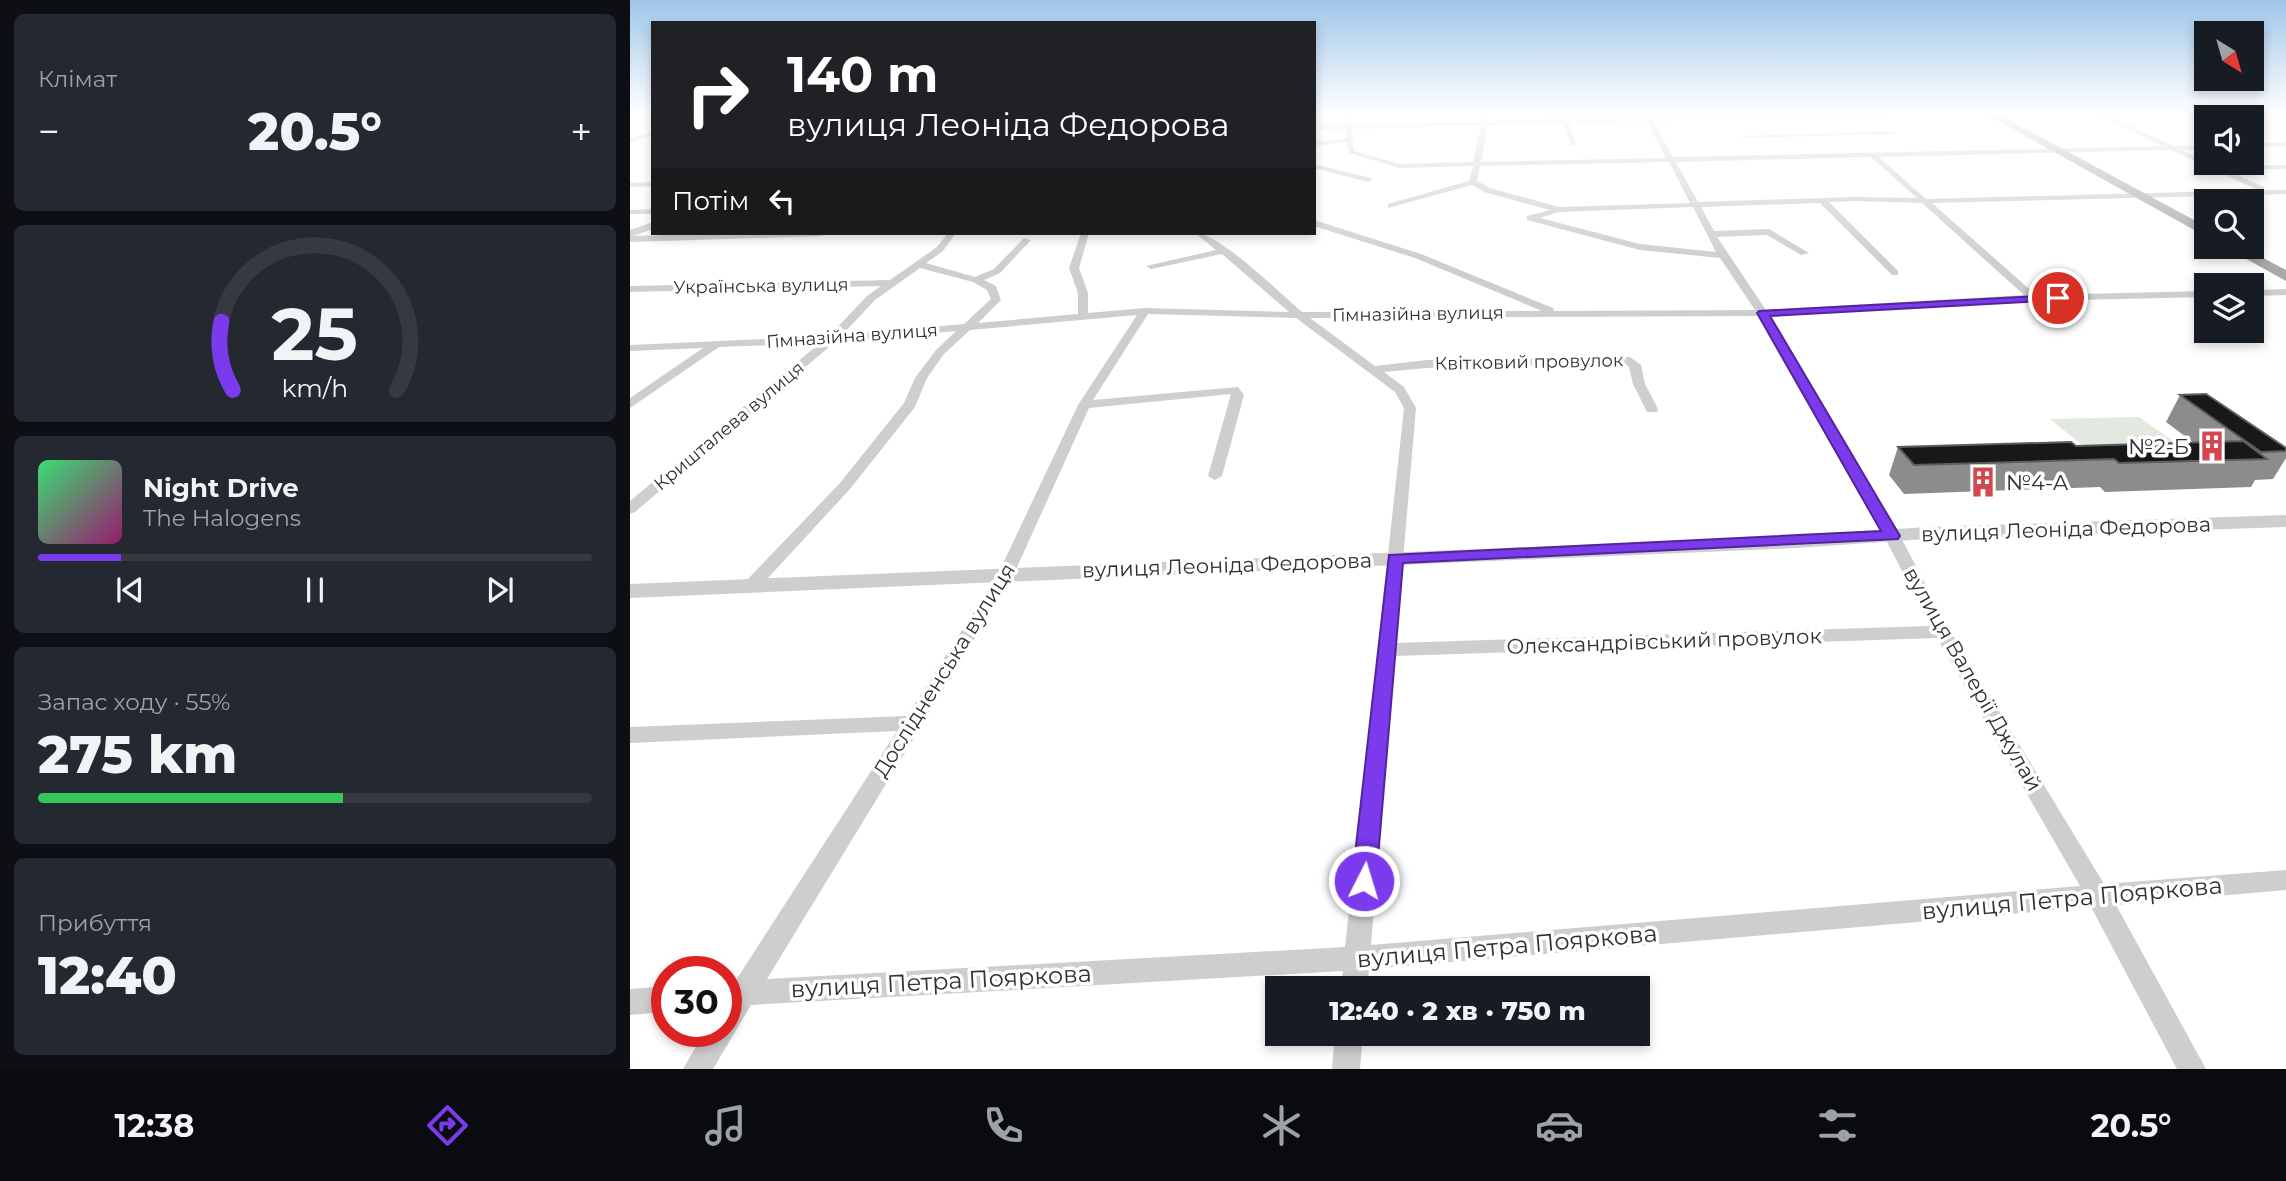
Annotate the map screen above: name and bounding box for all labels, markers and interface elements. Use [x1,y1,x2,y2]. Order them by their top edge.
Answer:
north arrow [2194,21,2264,91]
map controls [2194,21,2264,343]
text: 140 m [787,45,939,104]
icon: right [672,49,763,140]
text: Клімат [38,65,117,93]
text: 20.5° [248,100,382,163]
text: вулиця Леоніда Федорова [787,105,1229,144]
button: sound [2194,105,2264,175]
text: − [38,108,60,155]
text: + [570,108,592,155]
icon: left [763,182,801,220]
text: Потім [672,185,749,217]
button: search [2194,189,2264,259]
pin [2028,268,2088,328]
street label: Українська вулиця [673,273,849,299]
button: layers [2194,273,2264,343]
icon: arrive [2039,279,2077,317]
text: 25 [272,290,358,378]
street label: Гімназійна вулиця [1332,302,1504,326]
street label: Гімназійна вулиця [766,319,938,353]
street label: Квітковий провулок [1435,349,1624,375]
street label: Кришталева вулиця [649,357,809,495]
text: km/h [282,372,348,402]
building icon: №2-Б [2195,429,2229,463]
place label: №2-Б [2128,434,2189,459]
building icon: №4-А [1966,465,2000,499]
place label: №4-А [2006,470,2069,495]
text: Night Drive [143,472,299,504]
text: The Halogens [143,504,301,532]
street label: вулиця Леоніда Федорова [1921,511,2211,547]
street label: вулиця Леоніда Федорова [1082,547,1372,583]
street label: Дослідненська вулиця [868,558,1020,782]
street label: вулиця Валерії Джулай [1899,563,2047,795]
icon: previous [111,571,149,609]
icon: pause [296,571,334,609]
icon: next [481,571,519,609]
street label: Олександрівський провулок [1506,623,1822,659]
text: Запас ходу · 55% [38,688,230,716]
text: 275 km [38,723,237,786]
position arrow [1327,844,1401,918]
street label: вулиця Петра Пояркова [1921,870,2223,926]
text: Прибуття [38,909,152,937]
street label: вулиця Петра Пояркова [1356,918,1658,974]
text: 12:40 [38,944,177,1007]
speed limit sign: 30 [651,956,742,1047]
street label: вулиця Петра Пояркова [790,959,1092,1003]
text: 12:40 · 2 хв · 750 m [1329,995,1586,1027]
icon: directions [423,1101,472,1150]
icon: music [701,1101,750,1150]
icon: phone [979,1101,1028,1150]
icon: climate [1257,1101,1306,1150]
icon: car [1535,1101,1584,1150]
icon: filters [1813,1101,1862,1150]
text: 12:38 [114,1106,194,1145]
text: 20.5° [2091,1106,2171,1145]

